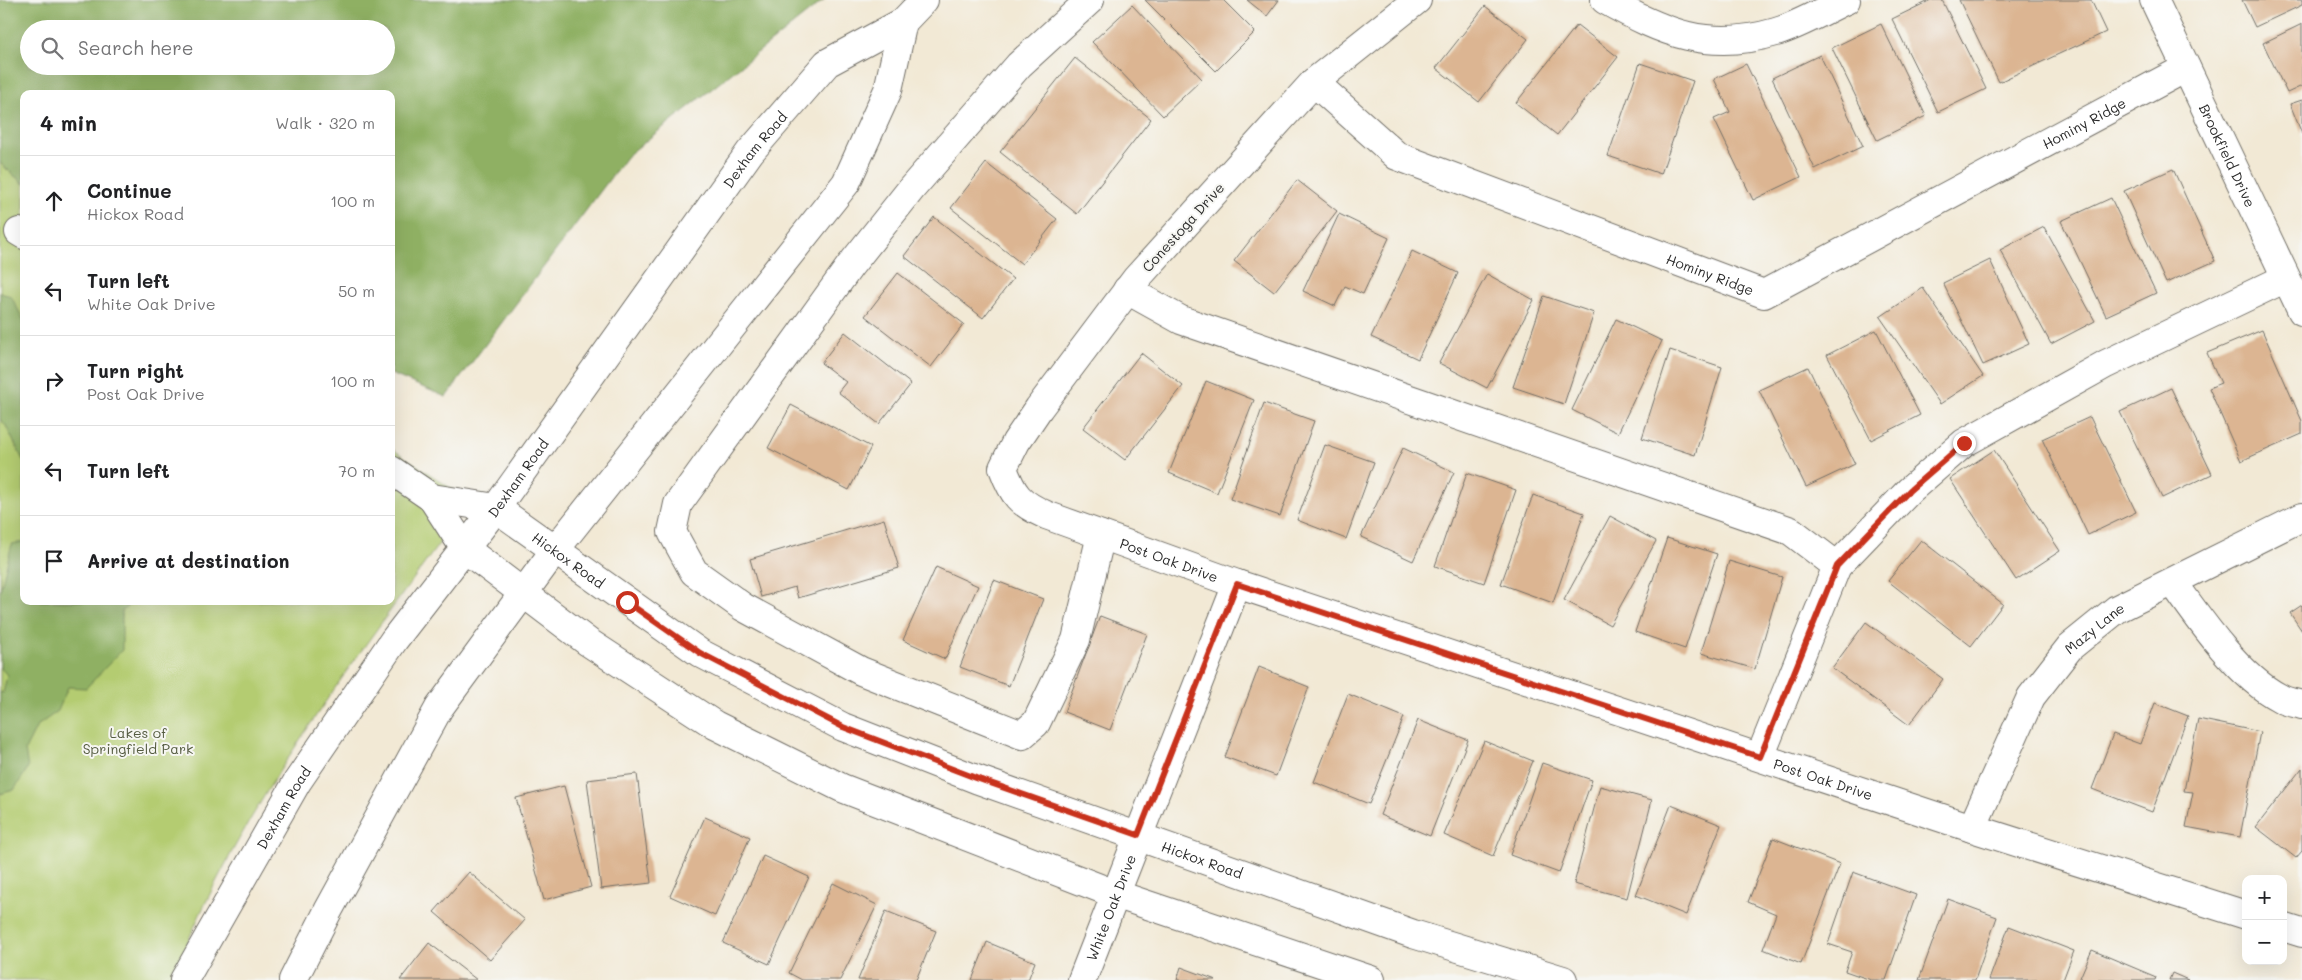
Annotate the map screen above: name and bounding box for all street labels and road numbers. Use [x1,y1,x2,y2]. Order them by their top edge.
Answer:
street label: Hominy Ridge [2039,93,2129,153]
street label: Brookfield Drive [2195,101,2261,210]
street label: Dexham Road [718,107,791,191]
street label: Conestoga Drive [1138,178,1228,276]
street label: Hominy Ridge [1664,249,1757,299]
street label: Dexham Road [483,434,552,521]
street label: Hickox Road [529,527,609,592]
street label: Post Oak Drive [1117,533,1221,586]
street label: Mazy Lane [2060,598,2127,658]
street label: Post Oak Drive [1771,753,1875,804]
street label: Dexham Road [251,762,315,852]
street label: Hickox Road [1159,836,1246,882]
street label: White Oak Drive [1081,851,1140,963]

